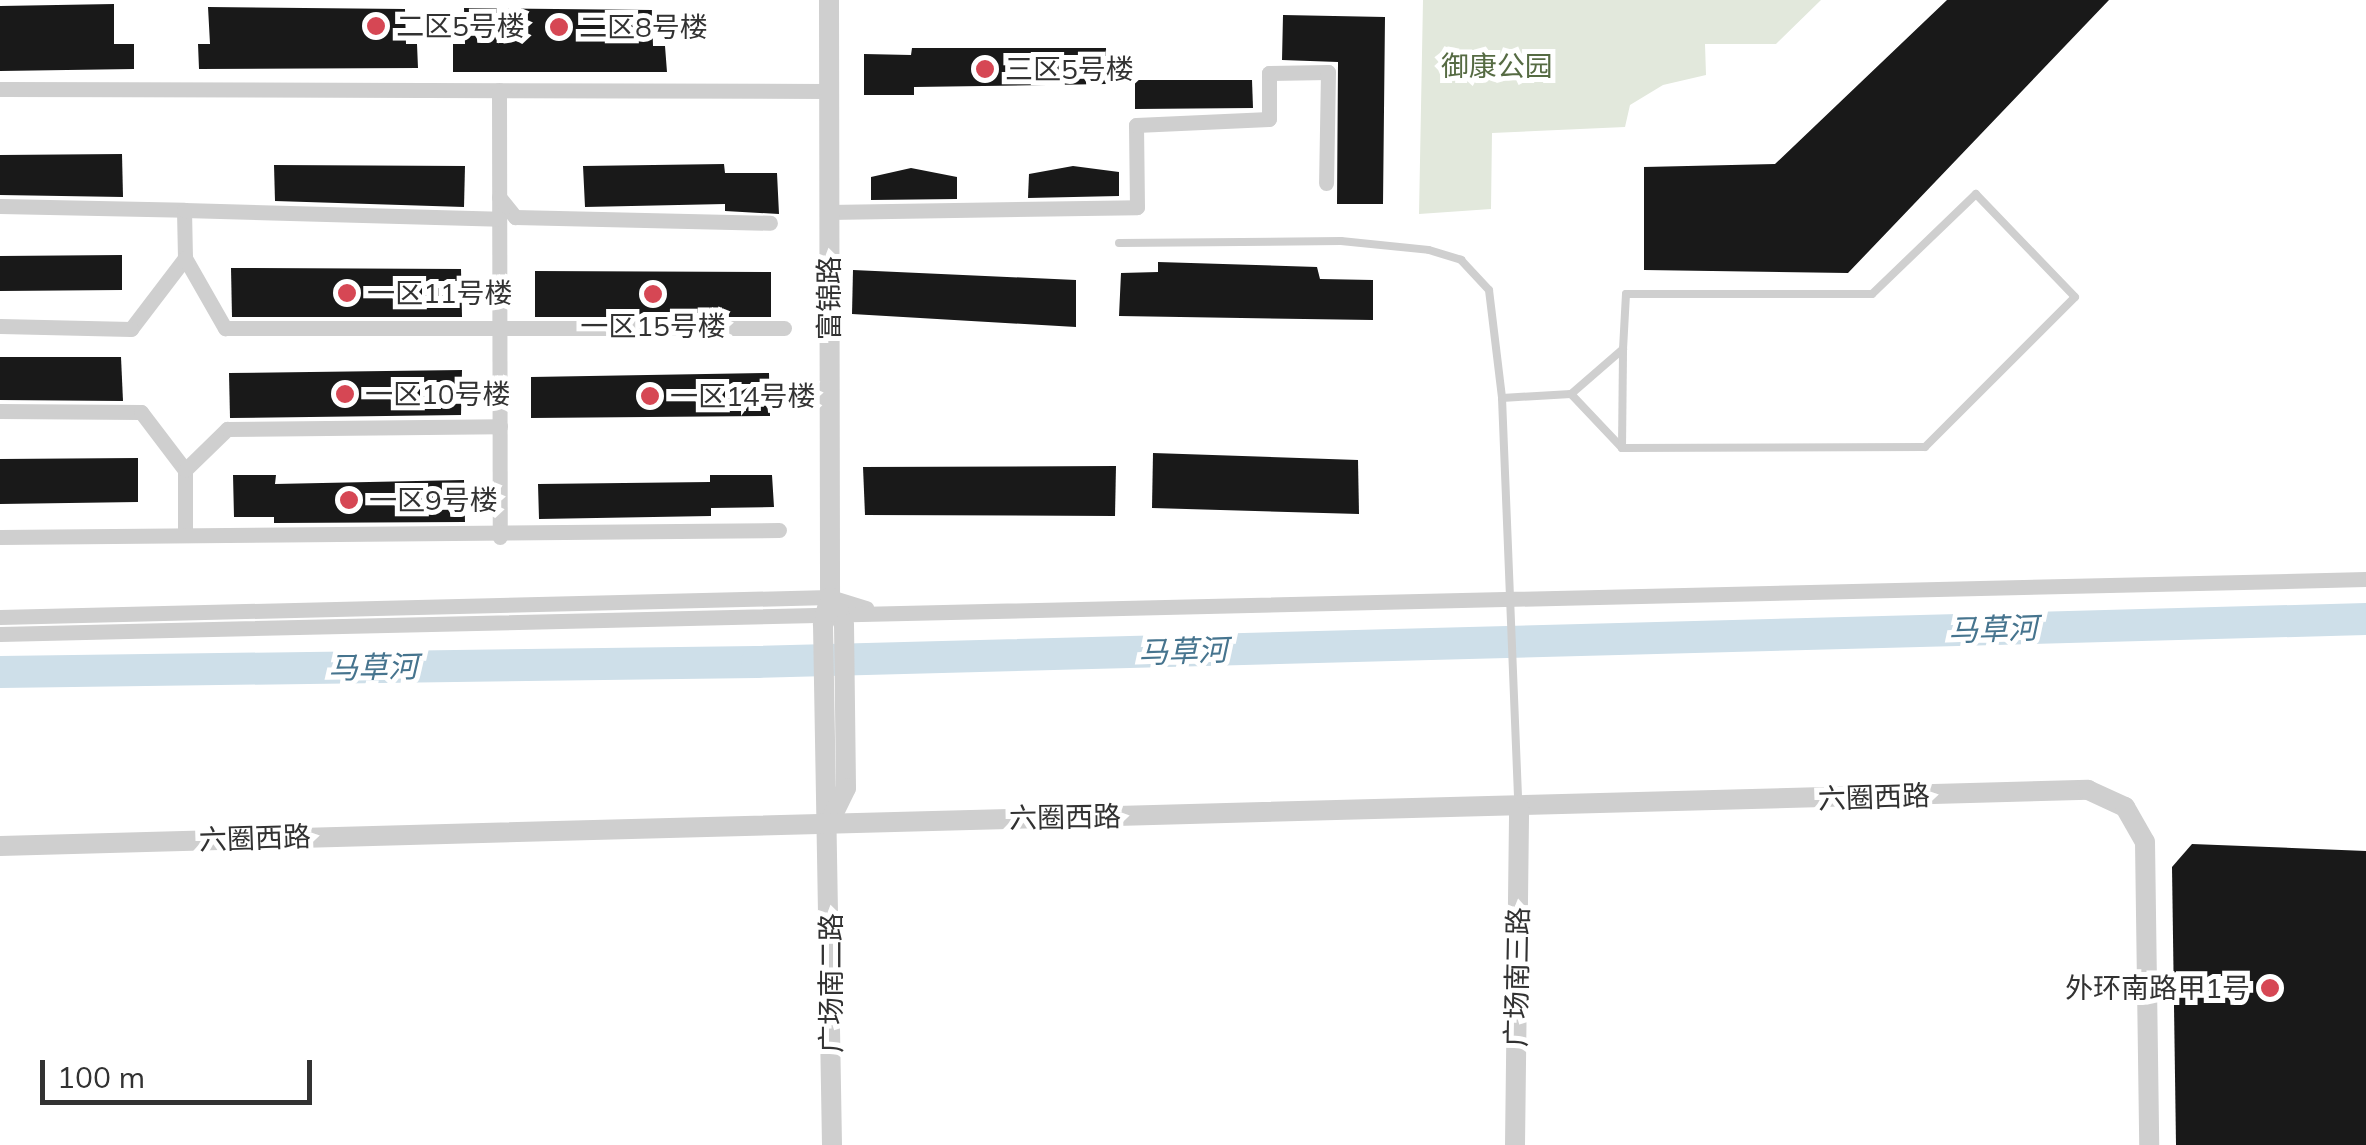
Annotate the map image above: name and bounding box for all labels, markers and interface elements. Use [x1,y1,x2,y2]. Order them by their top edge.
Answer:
place label: 二区5号楼 [396,9,525,43]
place label: 二区8号楼 [579,10,708,44]
marker: 二区5号楼 [365,15,387,37]
marker: 二区8号楼 [548,16,570,38]
park label: 御康公园 [1441,49,1553,83]
place label: 三区5号楼 [1005,52,1134,86]
marker: 三区5号楼 [974,58,996,80]
street label: 富锦路 [812,256,846,340]
place label: 一区11号楼 [367,276,513,310]
marker: 一区11号楼 [336,282,358,304]
marker: 一区15号楼 [642,283,664,305]
place label: 一区15号楼 [580,309,726,343]
place label: 一区10号楼 [365,377,511,411]
place label: 一区14号楼 [670,379,816,413]
marker: 一区10号楼 [334,383,356,405]
marker: 一区14号楼 [639,385,661,407]
place label: 一区9号楼 [369,483,498,517]
marker: 一区9号楼 [338,489,360,511]
water label: 马草河 [1947,609,2039,649]
water label: 马草河 [1137,631,1229,671]
water label: 马草河 [328,648,418,686]
street label: 六圈西路 [1817,778,1931,816]
street label: 六圈西路 [1009,799,1121,835]
street label: 六圈西路 [198,819,312,857]
street label: 广场南三路 [1499,907,1535,1047]
street label: 广场南二路 [814,913,848,1053]
place label: 外环南路甲1号 [2065,971,2250,1005]
marker: 外环南路甲1号 [2259,977,2281,999]
scale bar [45,1040,318,1102]
text: 100 m [57,1058,145,1096]

